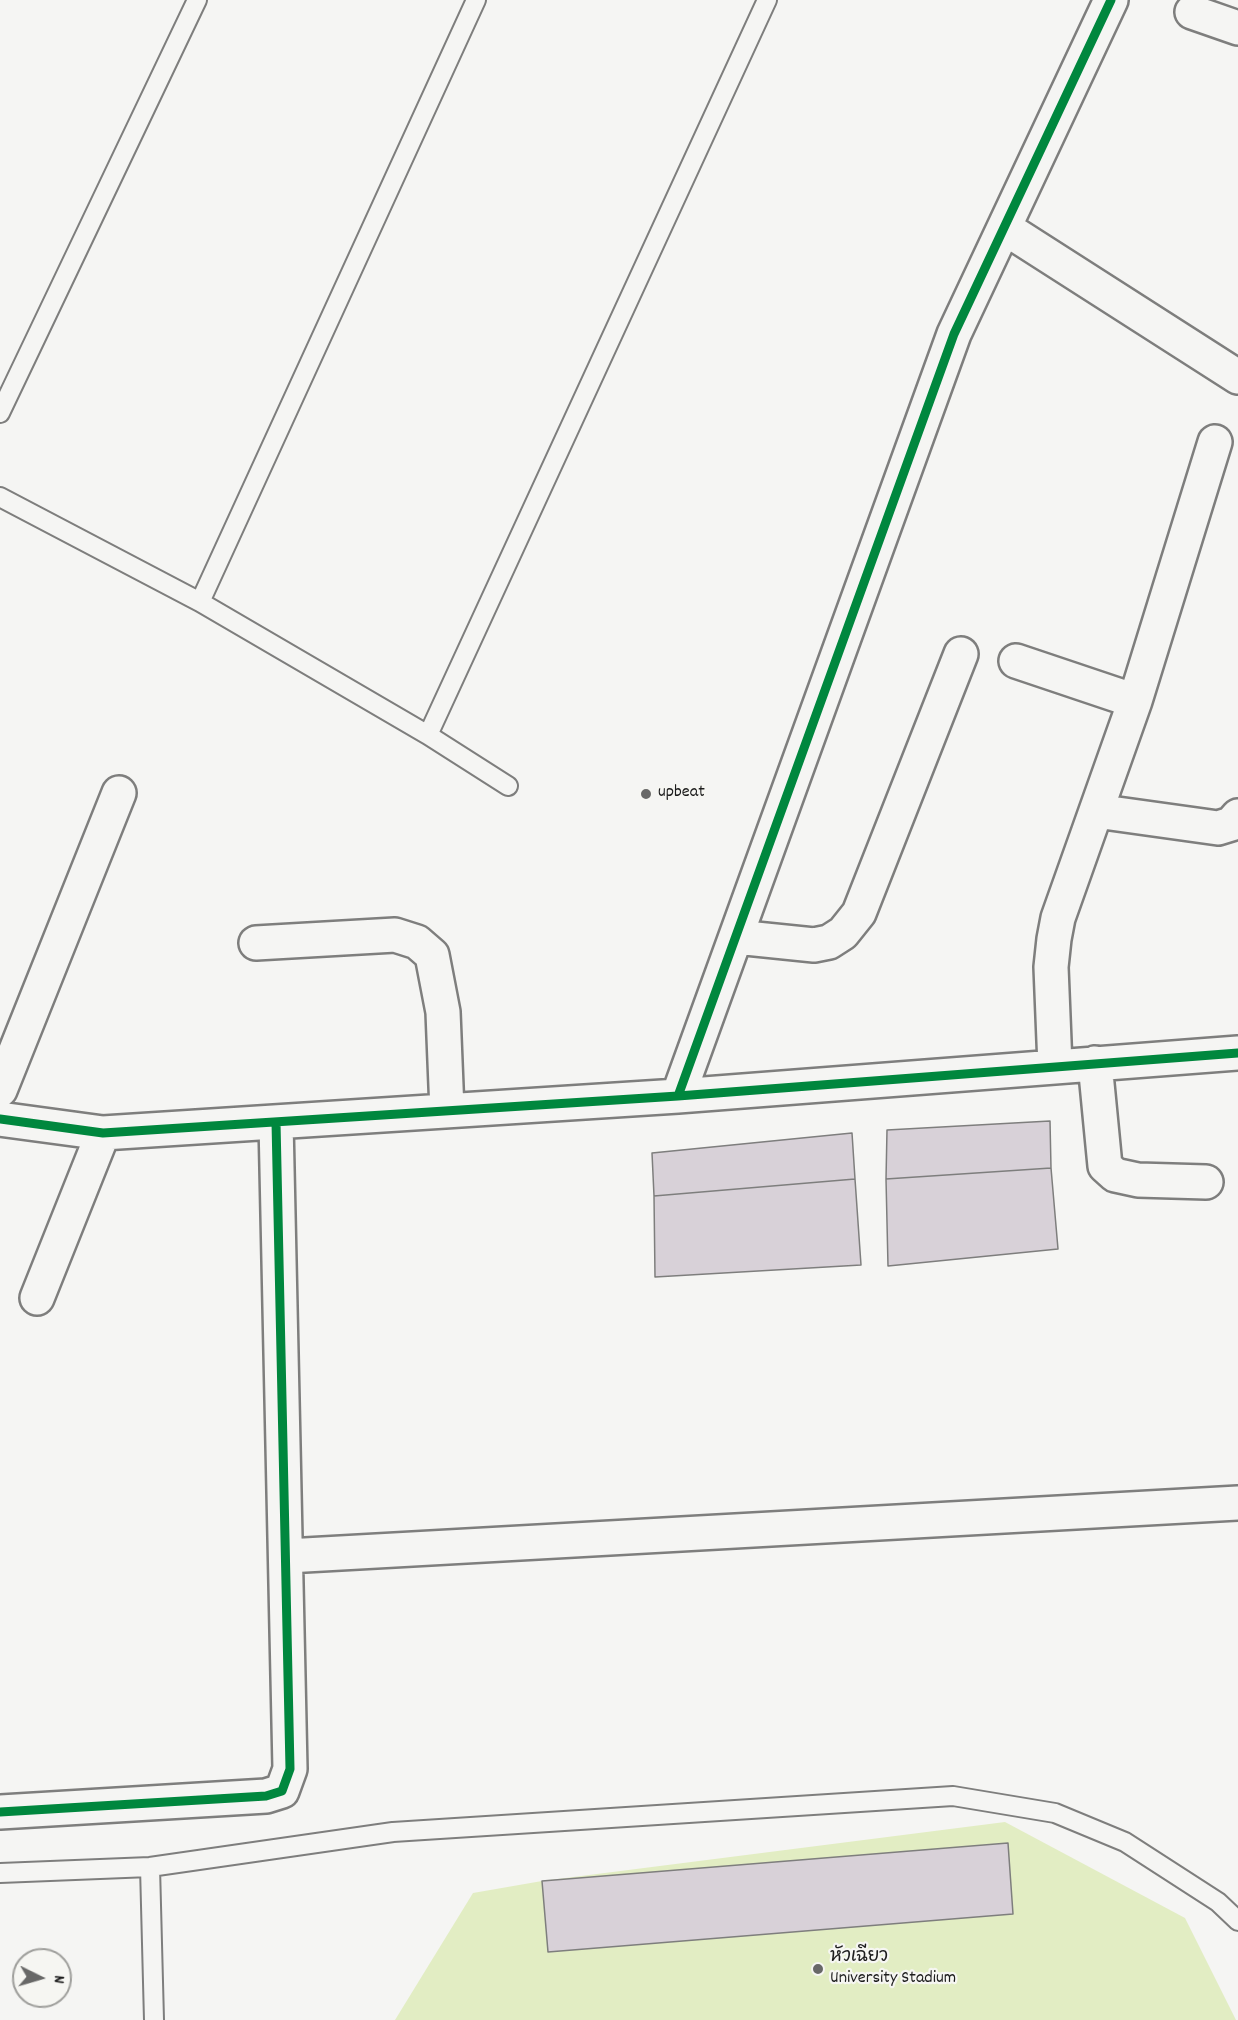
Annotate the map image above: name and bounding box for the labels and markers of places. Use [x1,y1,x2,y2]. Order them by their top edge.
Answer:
place label: upbeat [658,783,705,805]
marker: upbeat [639,787,653,801]
place label: หัวเฉียว University Stadium [830,1948,956,1990]
marker: หัวเฉียว University Stadium [811,1962,825,1976]

